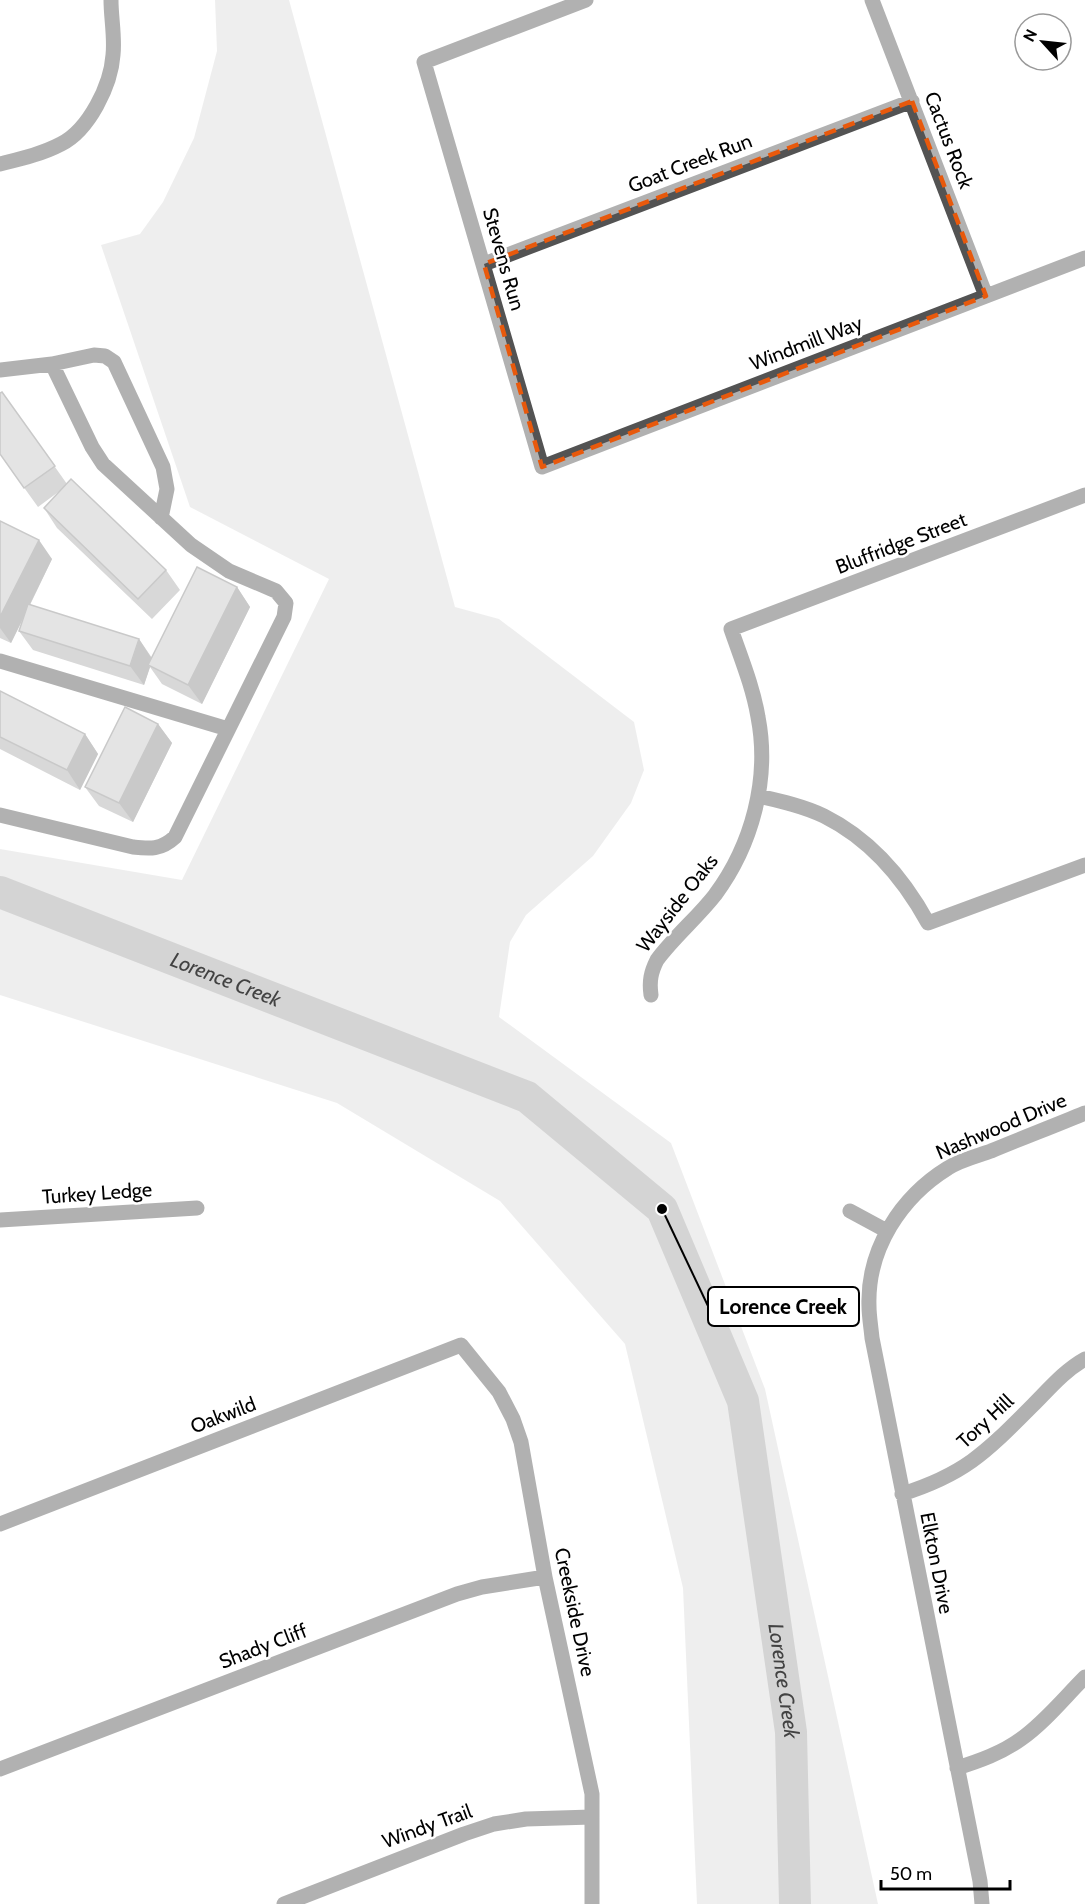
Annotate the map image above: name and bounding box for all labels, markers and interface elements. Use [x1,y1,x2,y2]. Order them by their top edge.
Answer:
north arrow [1013,12,1073,72]
text: N [1019,26,1041,45]
street label: Cactus Rock [920,88,978,192]
street label: Goat Creek Run [625,128,755,198]
street label: Stevens Run [478,205,530,313]
street label: Windmill Way [746,311,866,375]
street label: Bluffridge Street [832,507,970,579]
street label: Wayside Oaks [631,849,723,957]
water label: Lorence Creek [167,947,285,1012]
street label: Nashwood Drive [932,1088,1070,1164]
street label: Turkey Ledge [41,1177,153,1209]
callout: Lorence Creek [708,1287,859,1326]
text: Lorence Creek [719,1294,848,1319]
street label: Tory Hill [952,1389,1018,1453]
street label: Oakwild [187,1392,259,1438]
street label: Elkton Drive [915,1510,959,1616]
street label: Creekside Drive [550,1545,600,1679]
street label: Shady Cliff [216,1618,311,1674]
water label: Lorence Creek [763,1622,804,1740]
street label: Windy Trail [379,1799,475,1853]
scale bar [881,1853,1010,1891]
text: 50 m [890,1863,932,1885]

